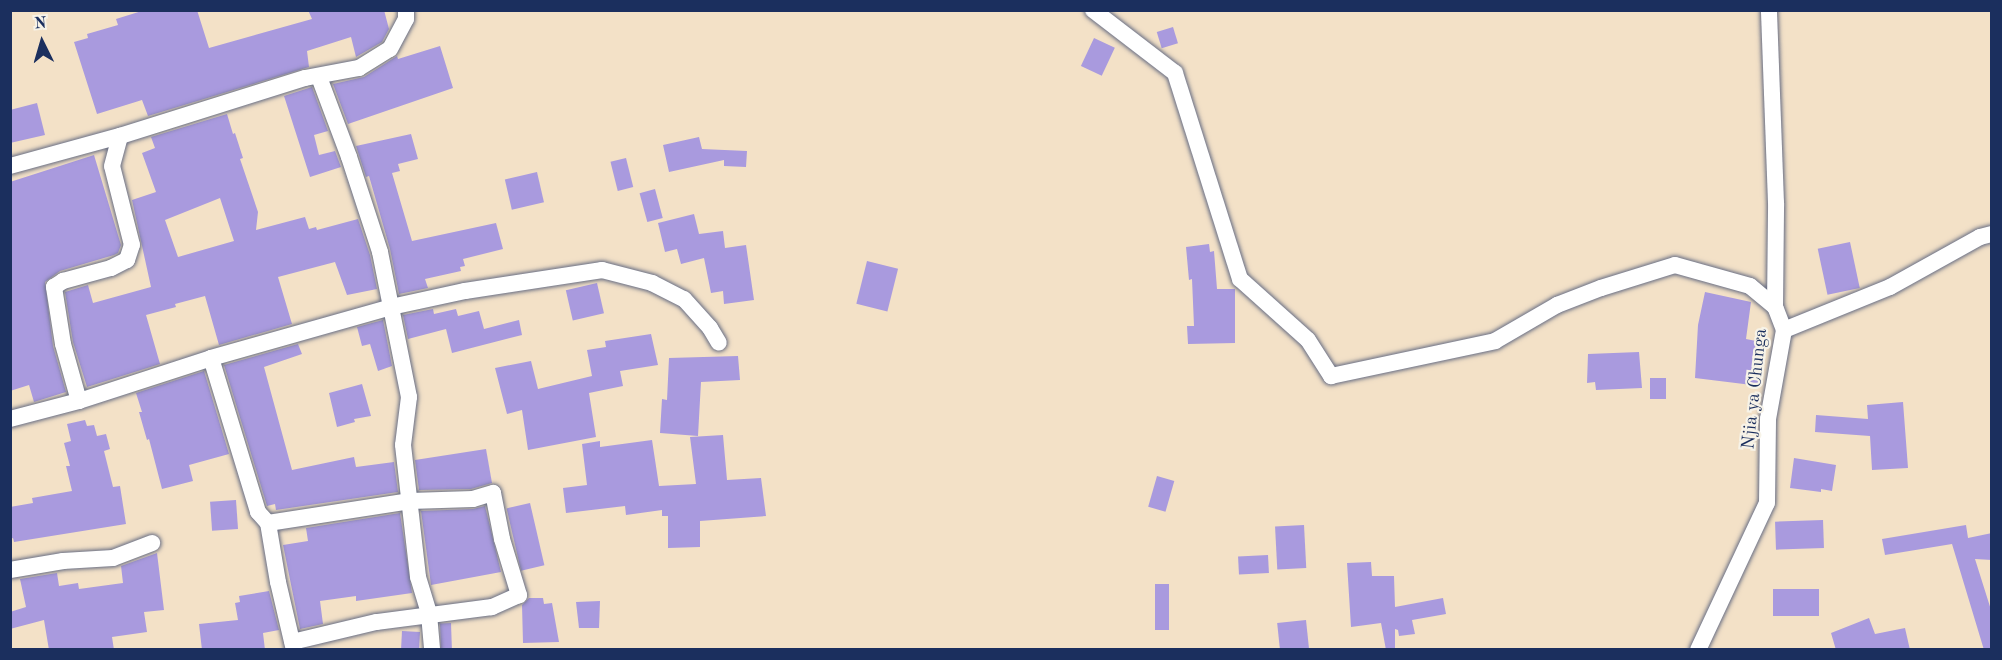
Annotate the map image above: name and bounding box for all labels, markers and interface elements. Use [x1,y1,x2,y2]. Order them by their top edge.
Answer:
north arrow [12,12,72,72]
text: N [34,16,47,33]
street label: Njia ya Chunga [1738,328,1772,450]

